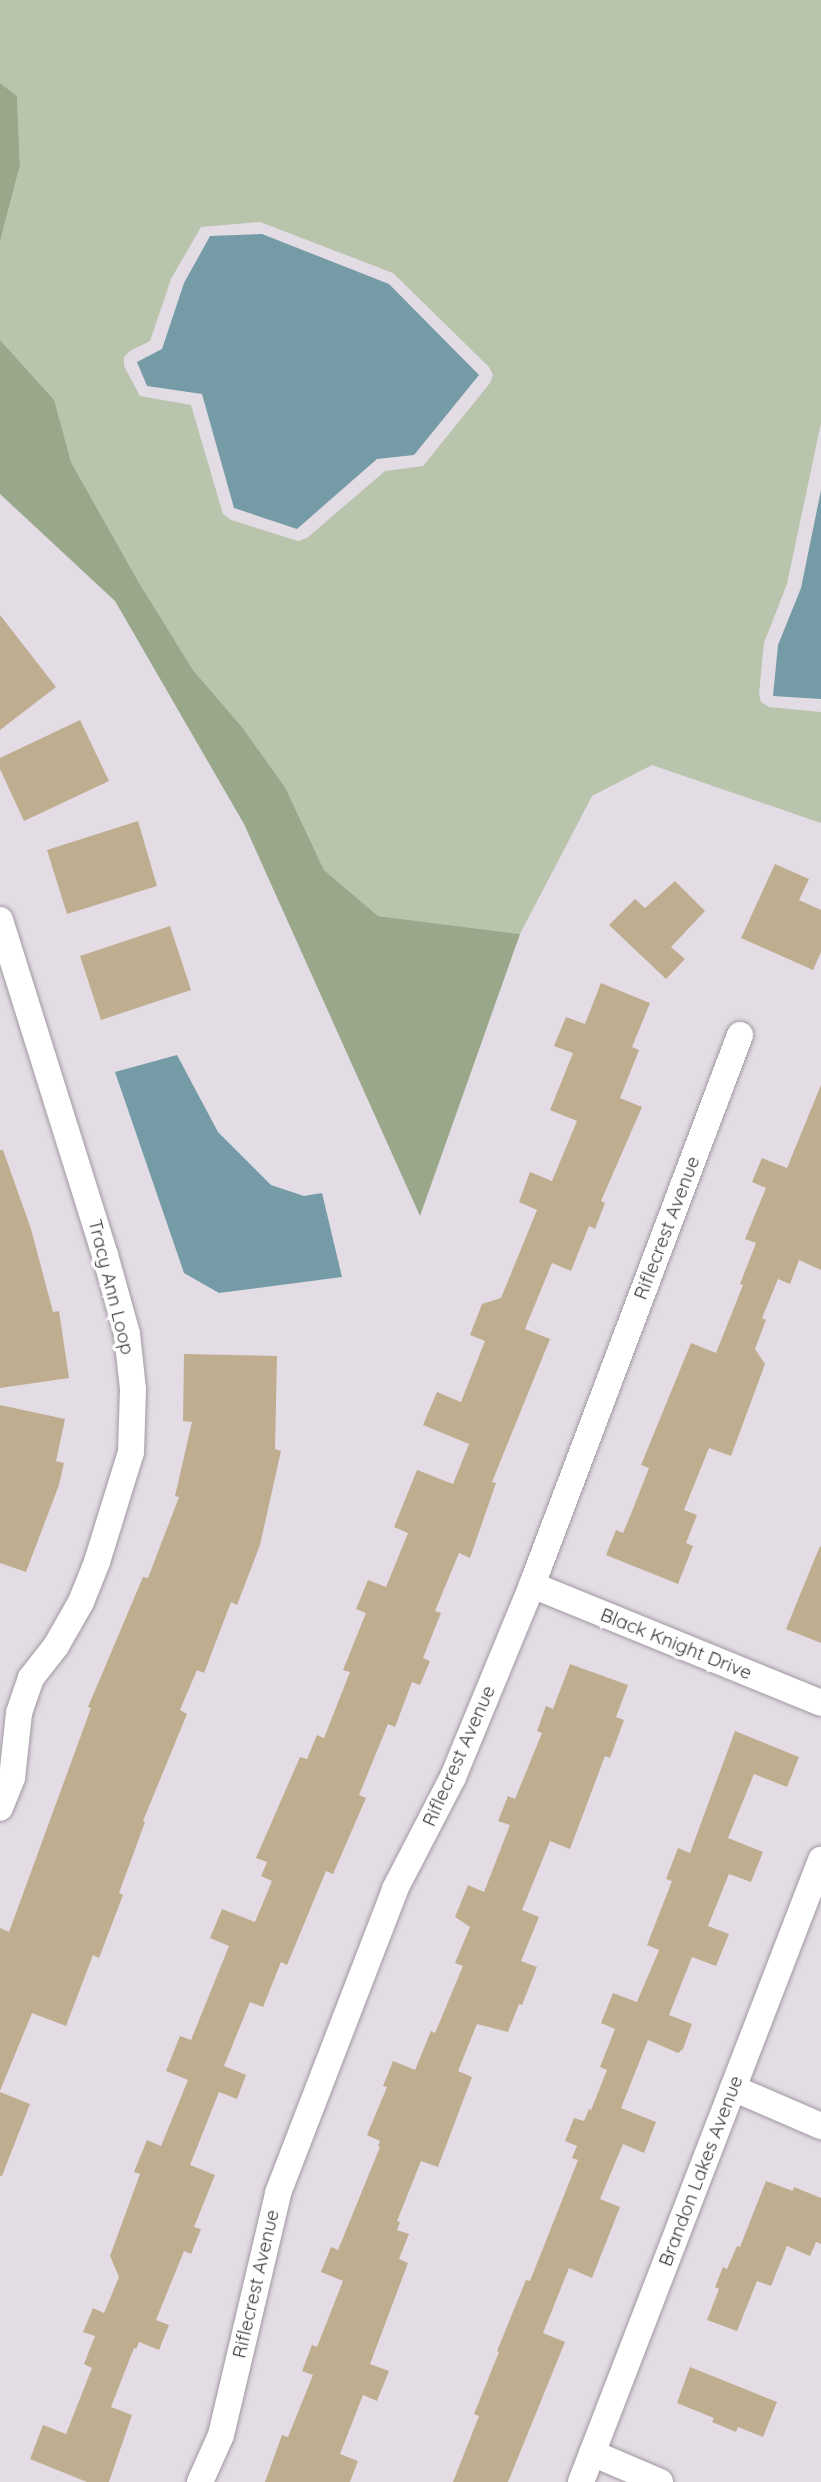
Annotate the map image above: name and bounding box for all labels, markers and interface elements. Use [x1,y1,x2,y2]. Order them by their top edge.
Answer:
street label: Riflecrest Avenue [629,1153,705,1303]
street label: Tracy Ann Loop [83,1217,139,1357]
street label: Black Knight Drive [597,1603,755,1685]
street label: Riflecrest Avenue [418,1682,500,1830]
street label: Brandon Lakes Avenue [654,2072,748,2270]
street label: Riflecrest Avenue [228,2208,284,2360]

